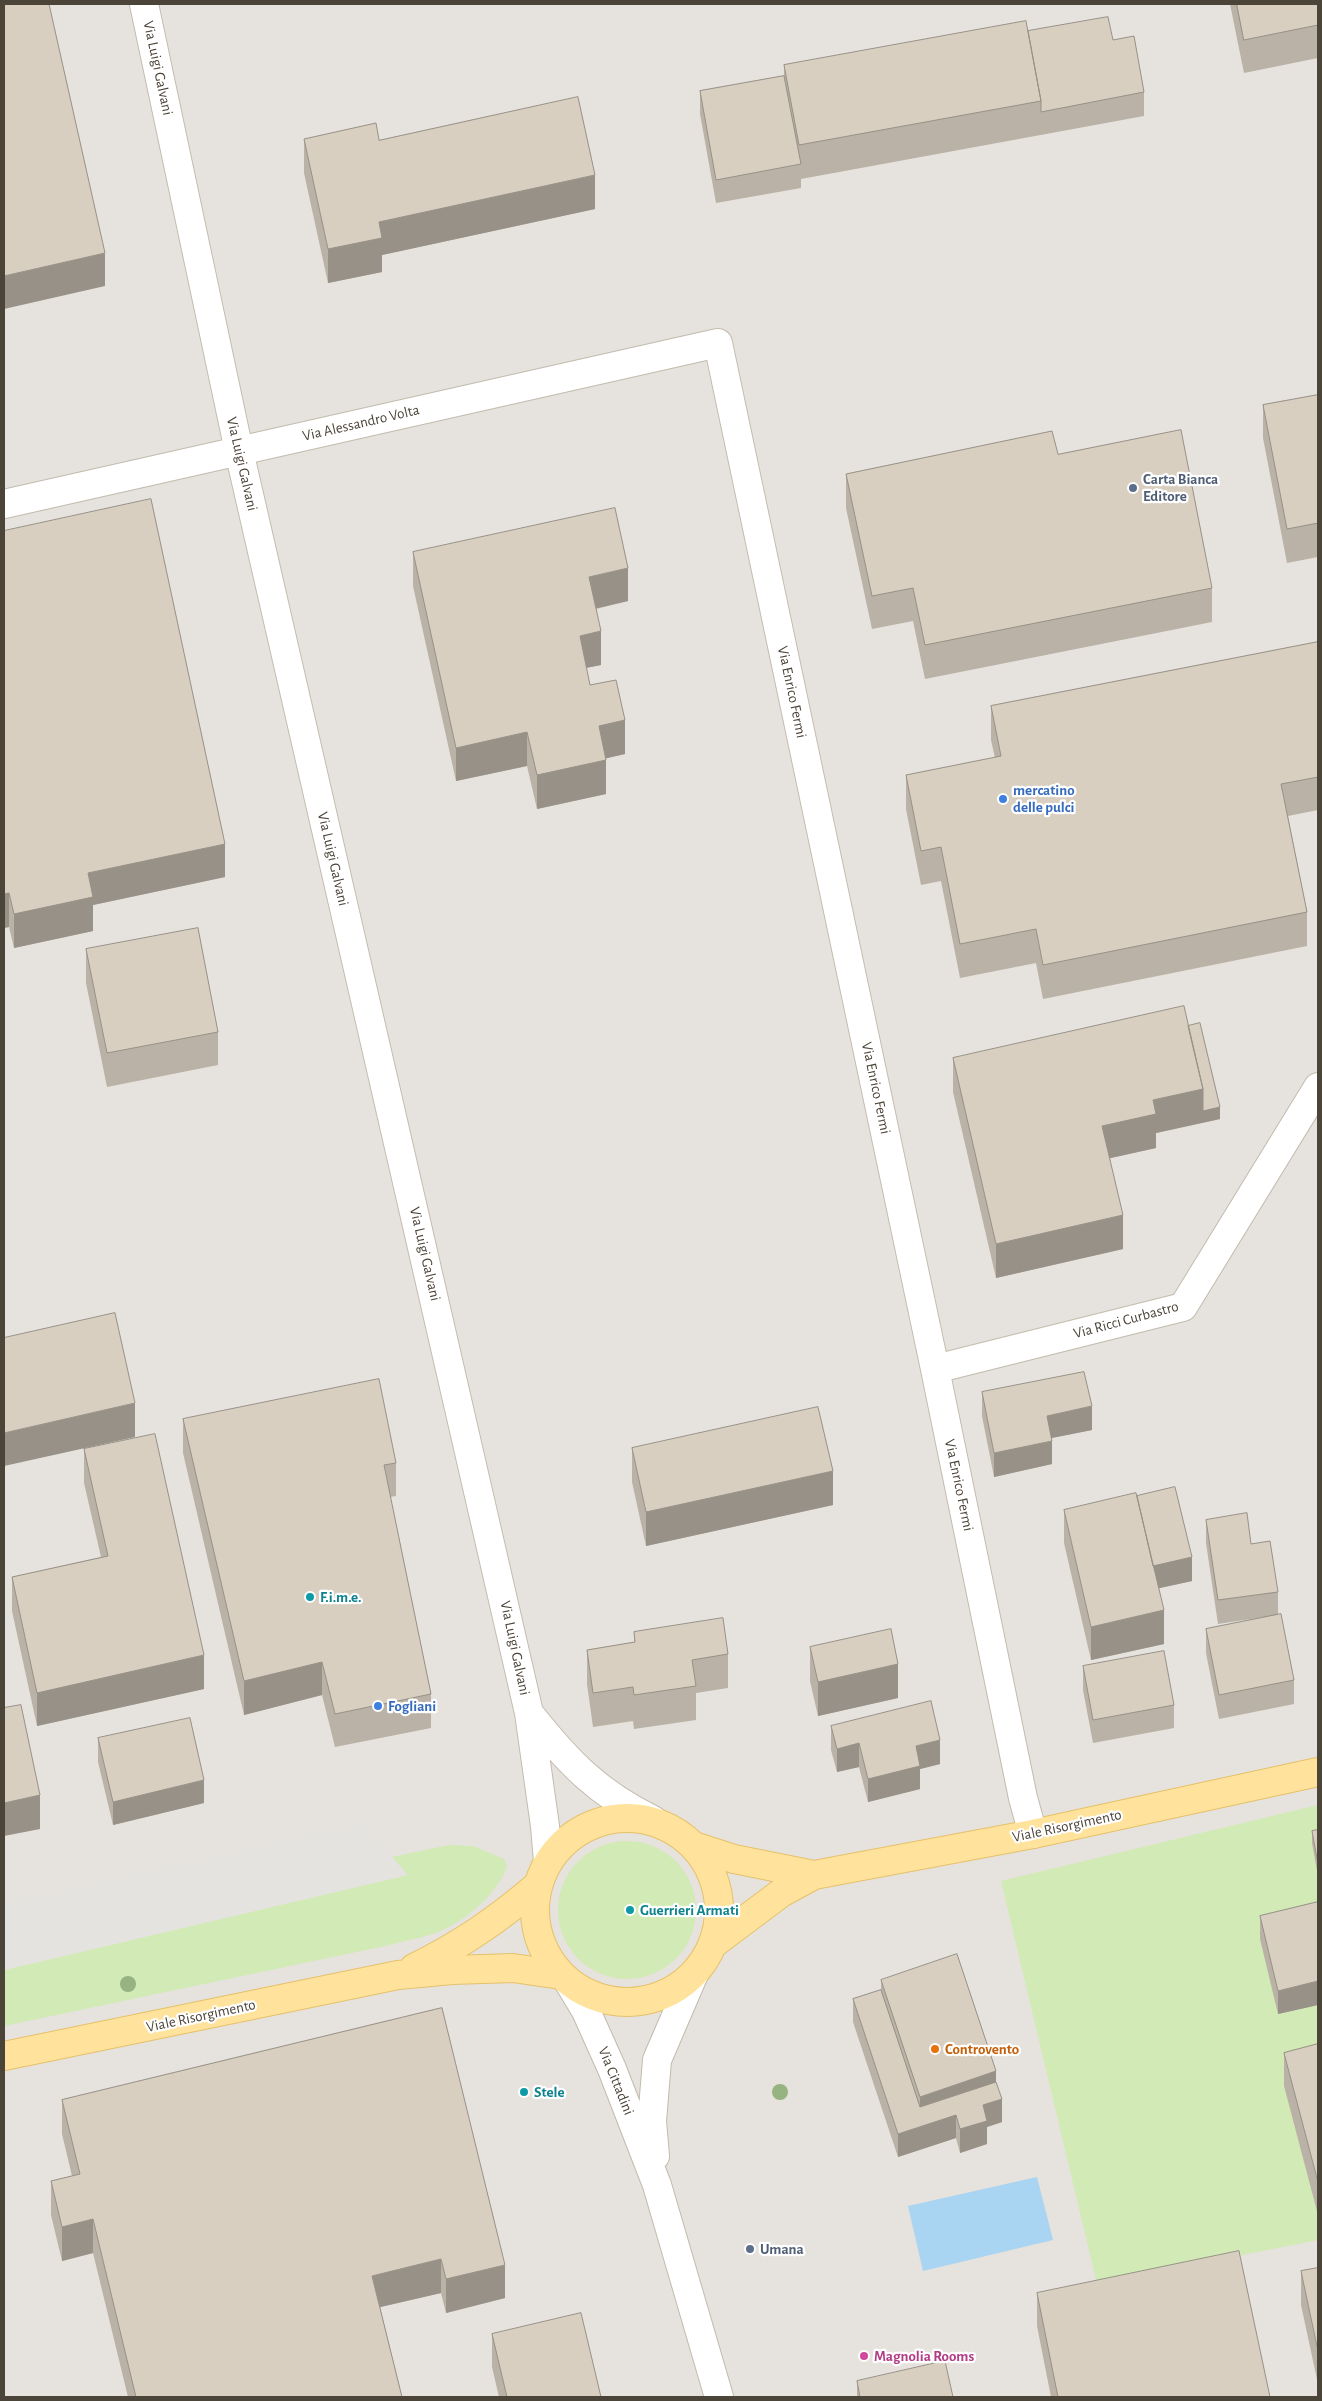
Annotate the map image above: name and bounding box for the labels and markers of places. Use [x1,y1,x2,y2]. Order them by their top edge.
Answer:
place label: Carta Bianca Editore [1143,470,1218,505]
marker: Carta Bianca Editore [1127,482,1139,494]
place label: mercatino delle pulci [1013,781,1075,816]
marker: mercatino delle pulci [997,793,1009,805]
place label: F.i.m.e. [320,1588,361,1606]
marker: F.i.m.e. [304,1591,316,1603]
place label: Fogliani [388,1697,436,1715]
marker: Fogliani [372,1700,384,1712]
place label: Guerrieri Armati [640,1901,739,1919]
marker: Guerrieri Armati [624,1904,636,1916]
place label: Controvento [945,2040,1019,2058]
marker: Controvento [929,2043,941,2055]
place label: Stele [534,2083,564,2101]
marker: Stele [518,2086,530,2098]
place label: Umana [760,2240,804,2258]
marker: Umana [744,2243,756,2255]
place label: Magnolia Rooms [874,2347,974,2365]
marker: Magnolia Rooms [858,2350,870,2362]

